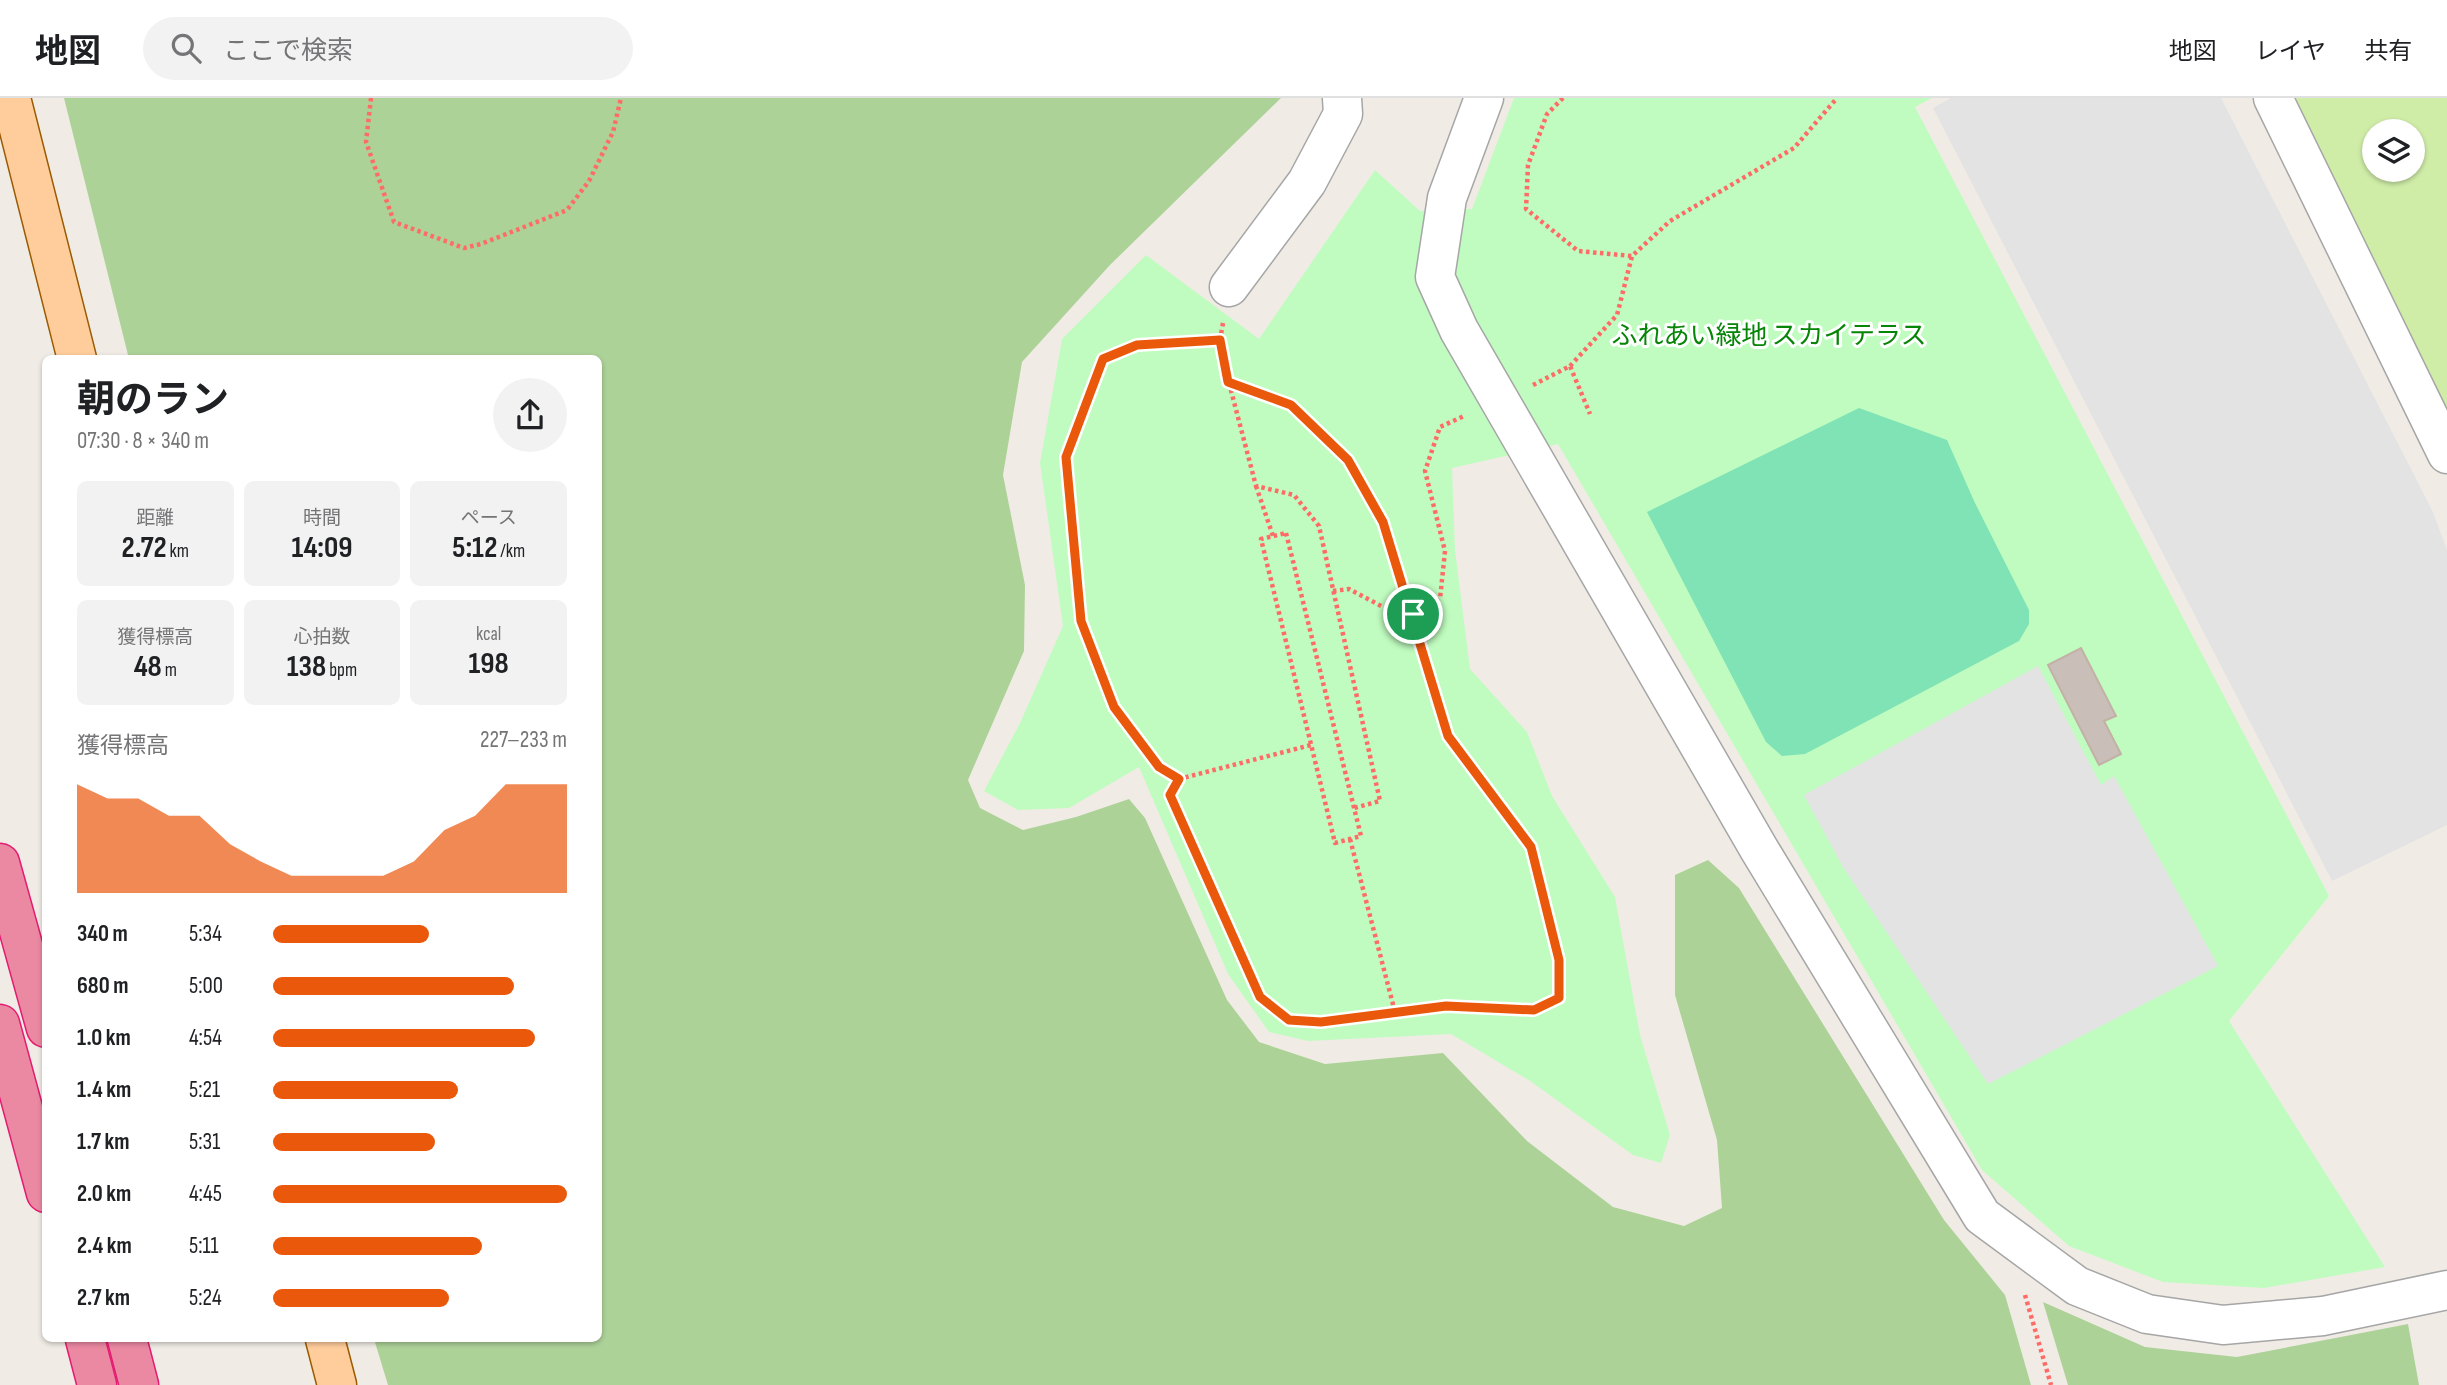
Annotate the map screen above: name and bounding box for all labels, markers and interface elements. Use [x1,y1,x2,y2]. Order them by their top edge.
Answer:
search box [143,17,633,80]
icon: search [167,29,205,67]
text: 地図 [35,32,101,72]
text: ここで検索 [223,36,353,67]
text: 地図 [2169,37,2217,66]
text: レイヤ [2255,37,2326,66]
text: 共有 [2364,37,2412,66]
map controls [2362,119,2425,182]
button: layers [2362,119,2425,182]
park label: ふれあい緑地 スカイテラス [1611,321,1927,352]
text: 朝のラン [77,378,229,423]
button: share [493,378,567,452]
text: 07:30 · 8 × 340 m [77,427,209,455]
text: 距離 [136,507,174,530]
text: 時間 [303,507,341,530]
text: ペース [461,507,517,530]
text: 2.72 [122,530,167,566]
text: 14:09 [291,530,353,566]
text: 5:12 [452,530,497,566]
text: km [167,540,189,563]
text: /km [497,540,525,563]
pin [1383,584,1443,644]
icon: arrive [1394,595,1432,633]
text: kcal [476,623,501,646]
text: 獲得標高 [117,626,193,649]
text: 心拍数 [293,626,351,649]
text: 198 [469,646,509,682]
text: 48 [134,649,162,685]
text: 138 [287,649,326,685]
text: m [162,659,177,682]
text: bpm [326,659,357,682]
text: 227–233 m [480,726,567,754]
text: 獲得標高 [77,732,169,760]
text: 340 m [77,920,128,948]
text: 5:34 [189,920,222,948]
text: 680 m [77,972,128,1000]
text: 5:00 [189,972,223,1000]
text: 1.0 km [77,1024,131,1052]
text: 4:54 [189,1024,222,1052]
text: 1.4 km [77,1076,131,1104]
text: 5:21 [189,1076,220,1104]
text: 1.7 km [77,1128,130,1156]
text: 5:31 [189,1128,220,1156]
text: 2.0 km [77,1180,131,1208]
text: 4:45 [189,1180,222,1208]
text: 2.4 km [77,1232,132,1260]
text: 5:11 [189,1232,219,1260]
text: 2.7 km [77,1284,130,1312]
text: 5:24 [189,1284,222,1312]

